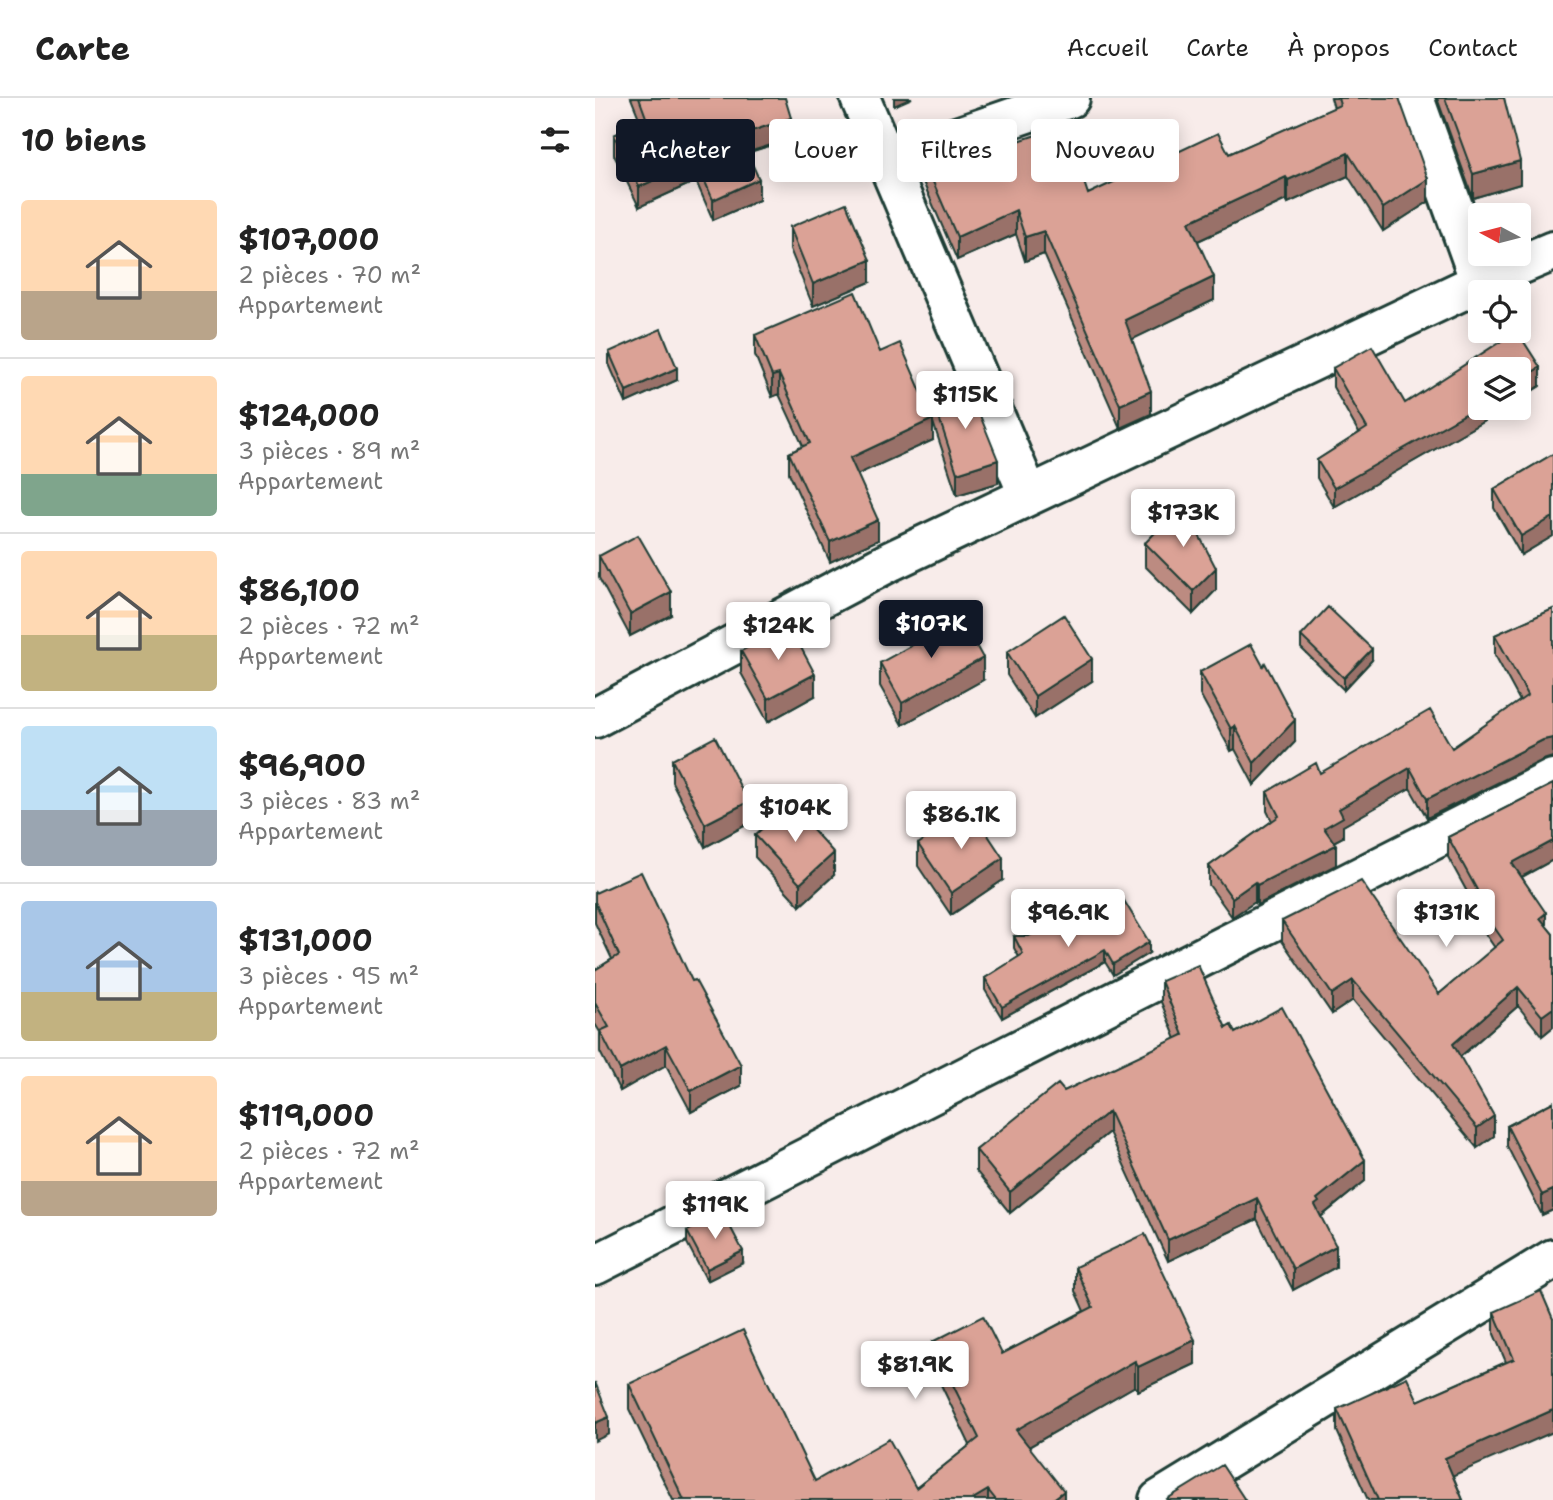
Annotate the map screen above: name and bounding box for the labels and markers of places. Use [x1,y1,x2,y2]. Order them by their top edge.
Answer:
pin: $115K [916,372,1014,431]
pin: $173K [1134,490,1232,549]
pin: $107K [882,601,980,660]
pin: $124K [729,602,827,662]
pin: $104K [746,784,844,844]
pin: $86.1K [904,792,1018,851]
pin: $96.9K [1011,890,1125,949]
pin: $131K [1397,890,1495,949]
pin: $119K [666,1182,764,1241]
pin: $81.9K [858,1342,972,1401]

